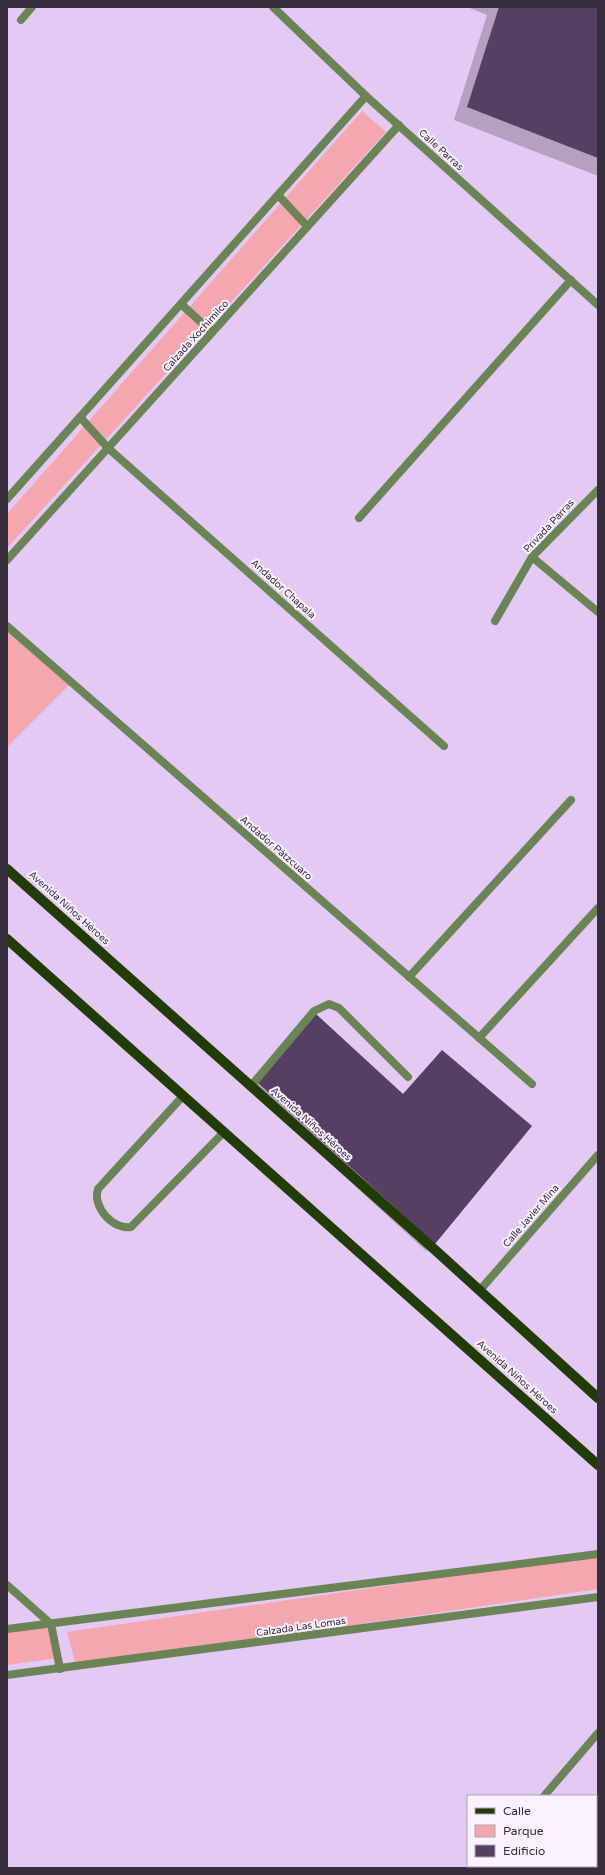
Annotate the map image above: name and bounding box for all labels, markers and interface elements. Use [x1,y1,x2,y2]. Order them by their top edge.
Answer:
street label: Calle Parras [416,127,466,173]
street label: Calzada Xochimilco [161,298,231,374]
street label: Privada Parras [521,497,577,555]
street label: Andador Chapala [248,557,318,621]
street label: Andador Pátzcuaro [237,813,315,883]
street label: Avenida Niños Héroes [26,869,112,948]
street label: Avenida Niños Héroes [268,1085,354,1164]
street label: Calle Javier Mina [500,1182,562,1250]
street label: Avenida Niños Héroes [474,1338,560,1417]
street label: Calzada Las Lomas [255,1615,347,1639]
legend [467,1795,597,1867]
text: Calle [503,1804,531,1818]
text: Parque [503,1824,544,1838]
text: Edificio [503,1844,545,1858]

